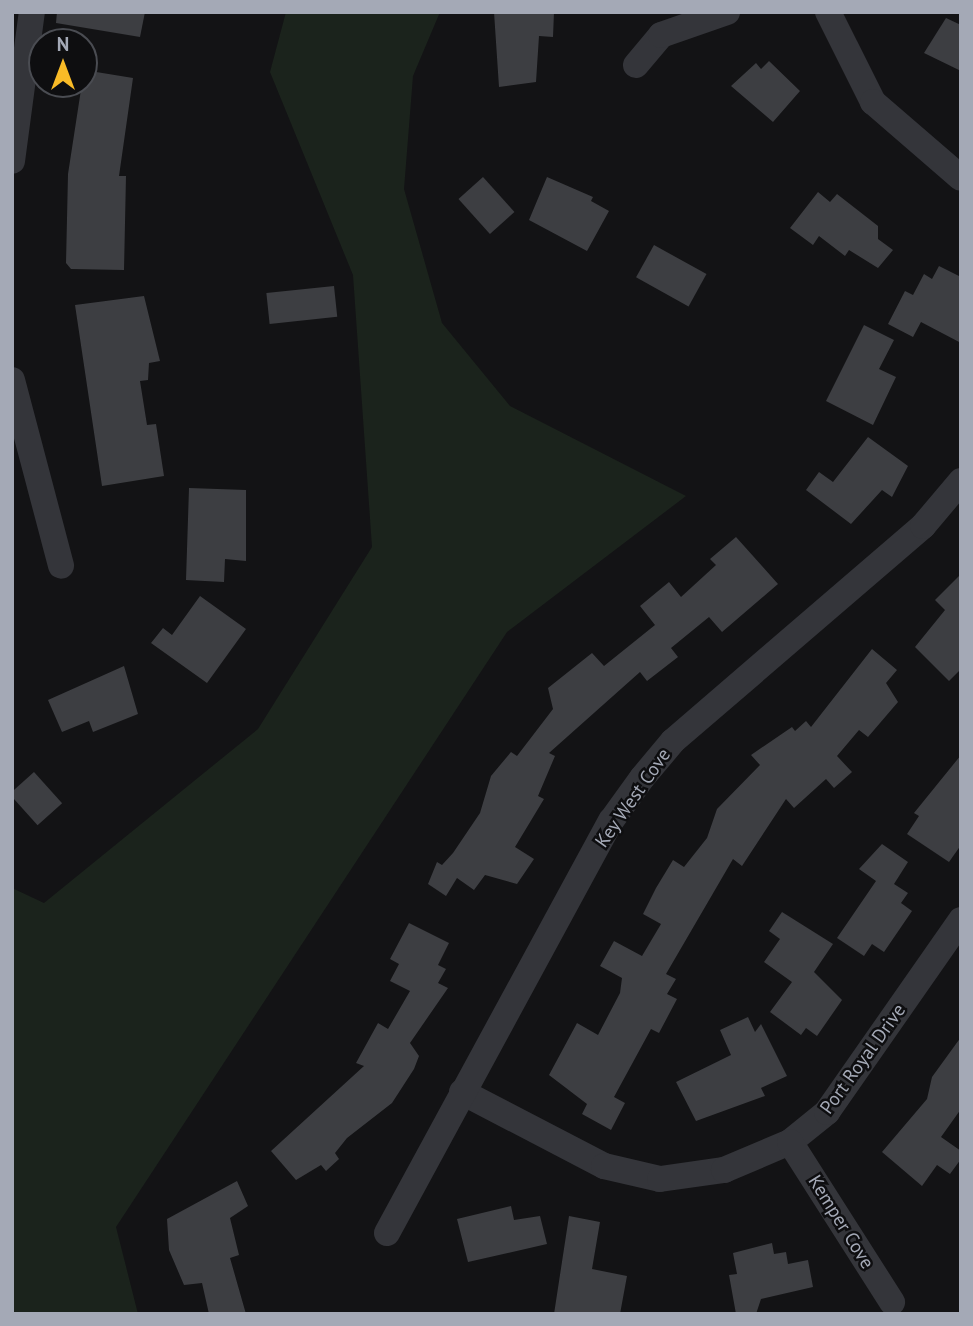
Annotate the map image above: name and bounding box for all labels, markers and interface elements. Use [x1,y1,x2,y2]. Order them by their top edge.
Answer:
north arrow [28,28,98,98]
text: N [57,32,69,56]
street label: Key West Cove [590,744,676,852]
street label: Port Royal Drive [815,1000,911,1118]
street label: Kemper Cove [803,1171,879,1273]

